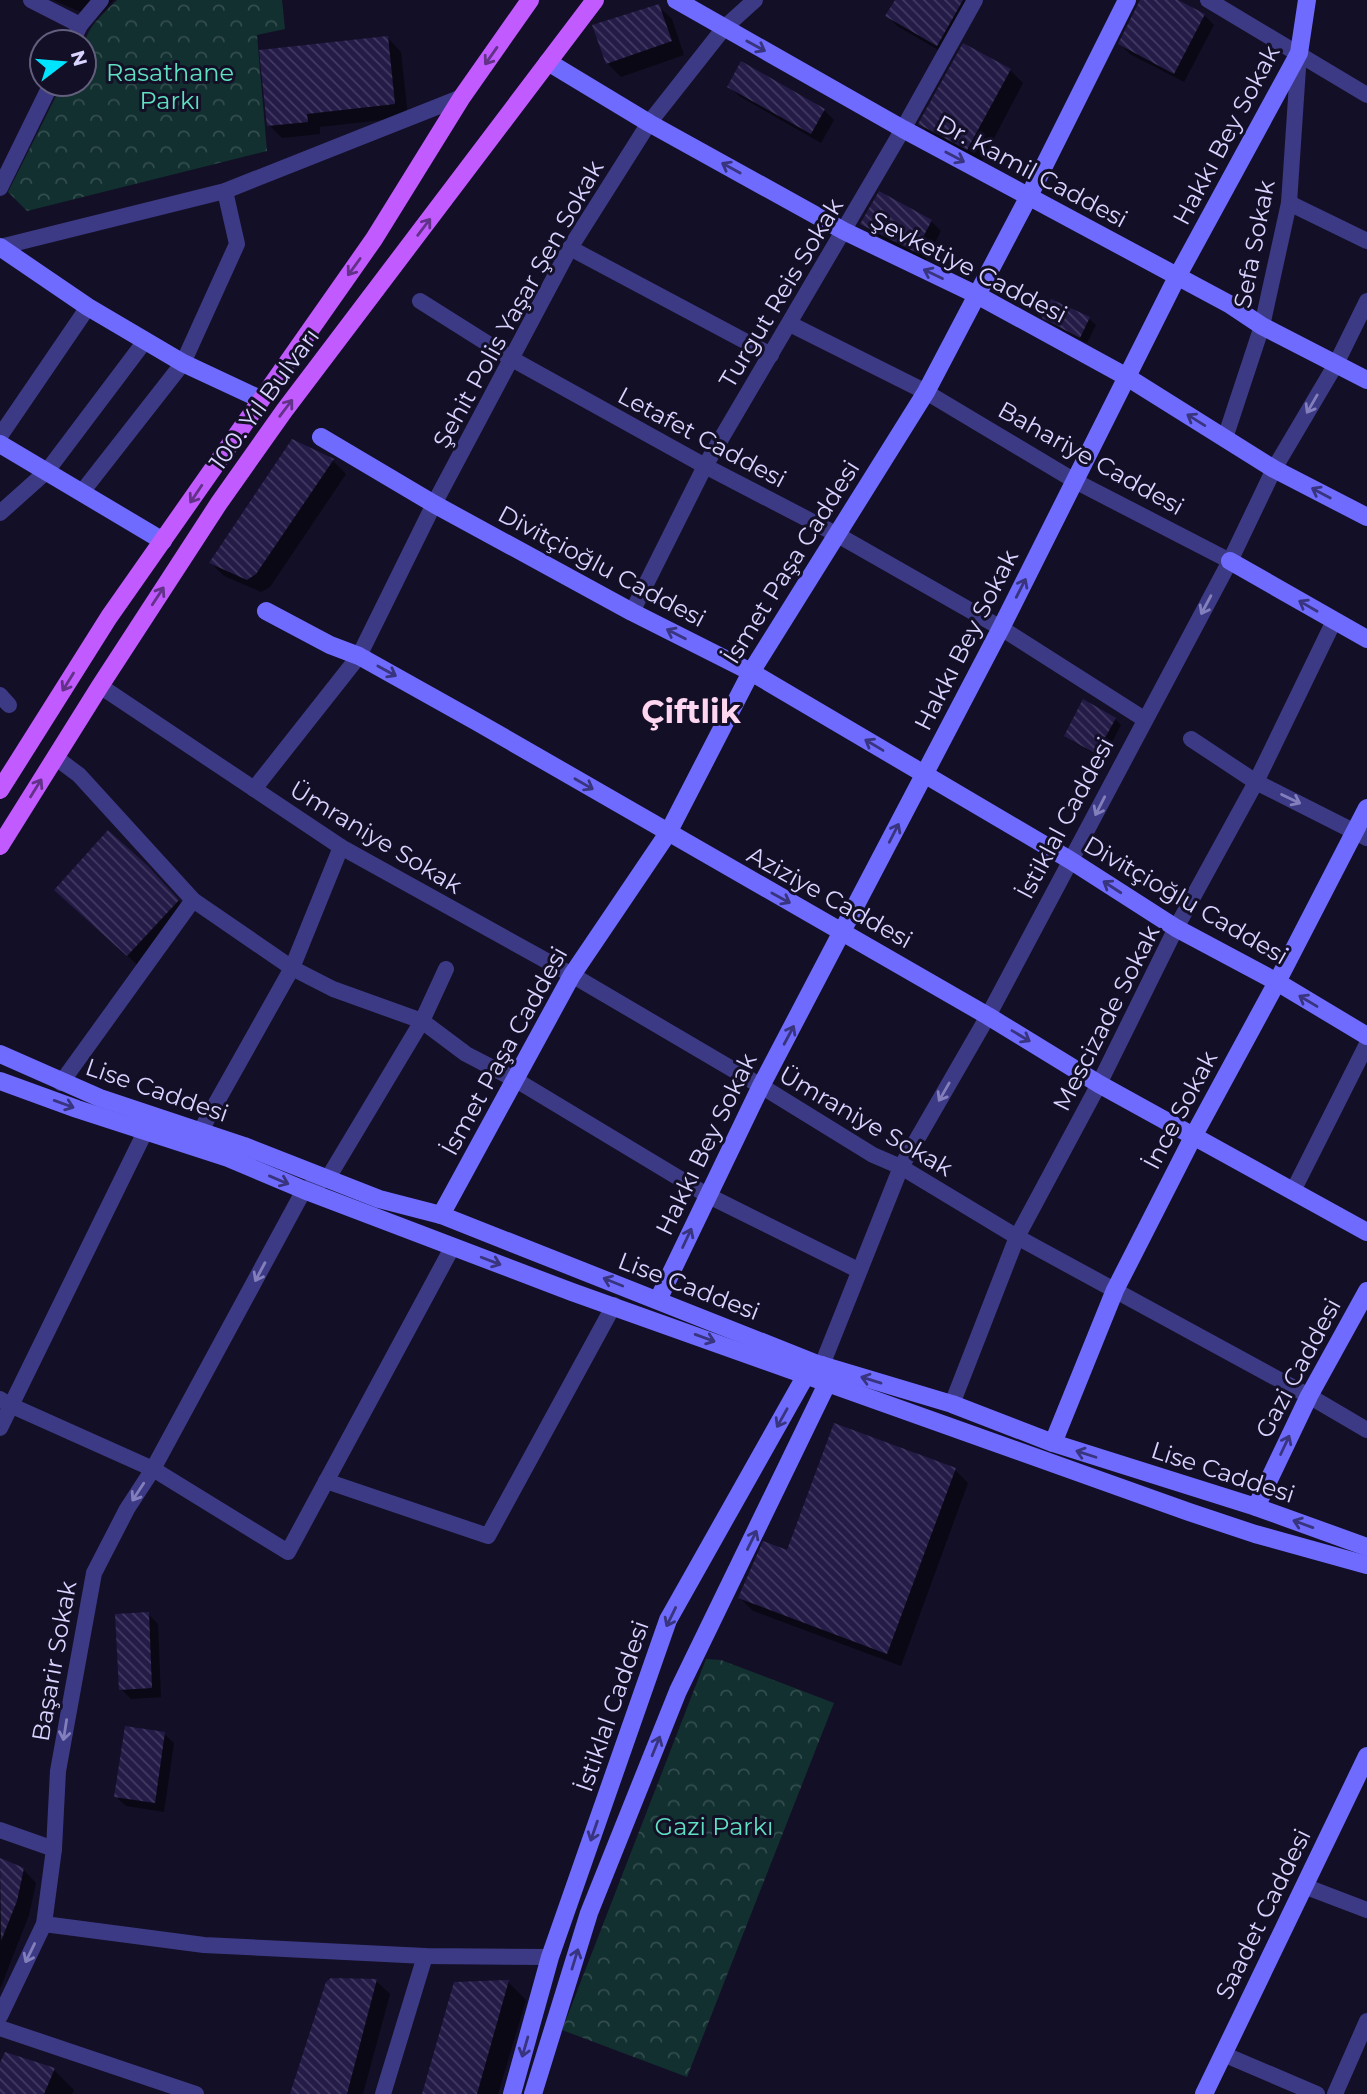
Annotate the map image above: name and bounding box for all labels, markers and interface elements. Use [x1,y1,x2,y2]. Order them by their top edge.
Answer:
north arrow [28,28,98,98]
one-way arrow [745,40,766,53]
street label: Hakkı Bey Sokak [1166,40,1286,230]
one-way arrow [484,46,498,65]
text: N [66,48,92,69]
park label: Rasathane Parkı [106,58,234,115]
street label: Dr. Kamil Caddesi [931,108,1133,234]
one-way arrow [944,150,965,164]
street label: Şehit Polis Yaşar Şen Sokak [427,155,610,453]
one-way arrow [722,161,742,175]
street label: Sefa Sokak [1227,177,1281,311]
street label: Turgut Reis Sokak [713,192,849,393]
street label: Şevketiye Caddesi [866,205,1072,329]
one-way arrow [417,218,431,237]
one-way arrow [347,257,361,276]
one-way arrow [923,266,944,280]
street label: 100. Yıl Bulvarı [203,322,325,476]
street label: Letafet Caddesi [613,380,791,494]
one-way arrow [1305,394,1319,414]
street label: Bahariye Caddesi [993,395,1189,521]
one-way arrow [279,399,294,418]
one-way arrow [1186,412,1206,426]
street label: İsmet Paşa Caddesi [717,455,865,669]
one-way arrow [189,484,203,504]
one-way arrow [1311,486,1332,499]
street label: Divitçioğlu Caddesi [493,499,711,633]
street label: Hakkı Bey Sokak [908,544,1024,735]
one-way arrow [1015,578,1029,599]
one-way arrow [151,587,166,606]
one-way arrow [1199,594,1212,615]
one-way arrow [1298,599,1318,613]
one-way arrow [666,627,687,641]
one-way arrow [376,664,396,678]
one-way arrow [61,672,75,692]
district label: Çiftlik [641,692,742,731]
street label: İstiklal Caddesi [1010,732,1120,904]
one-way arrow [865,738,885,752]
street label: Ümraniye Sokak [285,774,468,900]
one-way arrow [574,778,594,792]
one-way arrow [29,779,44,798]
one-way arrow [1280,793,1301,807]
one-way arrow [1092,795,1106,816]
one-way arrow [888,823,902,844]
street label: Divitçioğlu Caddesi [1079,830,1293,970]
street label: Aziziye Caddesi [742,840,918,954]
one-way arrow [1102,879,1122,893]
one-way arrow [770,892,791,905]
street label: Mescizade Sokak [1047,920,1166,1116]
street label: İsmet Paşa Caddesi [435,941,573,1161]
one-way arrow [1299,993,1319,1007]
one-way arrow [782,1025,796,1046]
one-way arrow [1010,1029,1030,1043]
street label: İnce Sokak [1137,1045,1224,1174]
street label: Hakkı Bey Sokak [649,1048,763,1240]
street label: Lise Caddesi [82,1052,232,1128]
street label: Ümraniye Sokak [774,1060,959,1183]
one-way arrow [937,1081,950,1102]
one-way arrow [53,1099,75,1111]
one-way arrow [267,1174,289,1187]
one-way arrow [681,1228,694,1249]
street label: Lise Caddesi [614,1246,764,1326]
one-way arrow [480,1255,502,1268]
one-way arrow [253,1261,266,1282]
one-way arrow [603,1275,624,1288]
street label: Gazi Caddesi [1249,1293,1347,1443]
one-way arrow [693,1333,715,1345]
one-way arrow [861,1372,883,1385]
one-way arrow [775,1408,789,1428]
street label: Lise Caddesi [1148,1435,1298,1509]
one-way arrow [1280,1435,1293,1456]
one-way arrow [1076,1446,1098,1459]
one-way arrow [131,1482,145,1502]
one-way arrow [1292,1517,1314,1529]
one-way arrow [745,1530,759,1551]
street label: Başarir Sokak [26,1578,82,1743]
one-way arrow [664,1606,677,1627]
street label: İstiklal Caddesi [569,1617,655,1795]
one-way arrow [58,1718,71,1741]
one-way arrow [650,1736,663,1757]
park label: Gazi Parkı [655,1812,773,1841]
one-way arrow [587,1819,599,1841]
street label: Saadet Caddesi [1209,1824,1317,2004]
one-way arrow [23,1942,36,1963]
one-way arrow [570,1948,582,1970]
one-way arrow [517,2036,530,2058]

